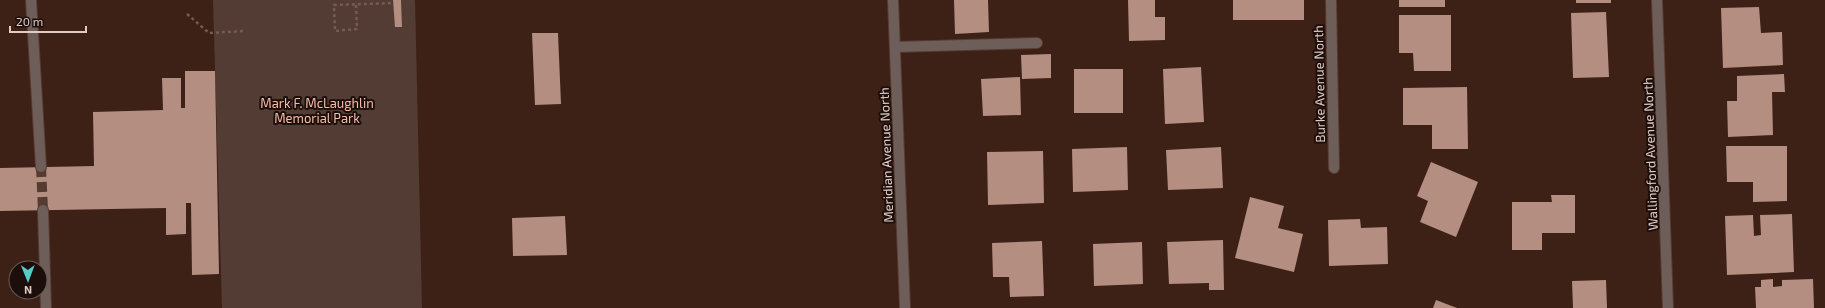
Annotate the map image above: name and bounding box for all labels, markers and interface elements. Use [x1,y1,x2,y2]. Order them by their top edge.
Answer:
scale bar [10,8,86,34]
text: 20 m [16,14,43,28]
street label: Burke Avenue North [1310,25,1328,143]
street label: Wallingford Avenue North [1639,77,1661,231]
street label: Meridian Avenue North [876,87,896,223]
park label: Mark F. McLaughlin Memorial Park [260,95,374,126]
north arrow [8,260,48,300]
text: N [24,284,32,297]

